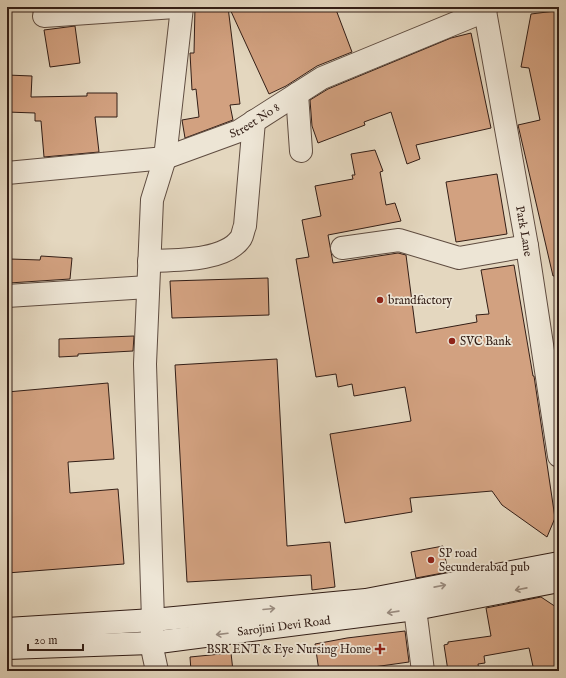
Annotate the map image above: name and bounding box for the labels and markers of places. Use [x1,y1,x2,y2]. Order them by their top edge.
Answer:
place label: brandfactory [388,293,452,308]
marker: brandfactory [375,295,385,305]
place label: SVC Bank [460,334,512,349]
marker: SVC Bank [447,336,457,346]
place label: SP road Secunderabad pub [439,546,530,576]
marker: SP road Secunderabad pub [426,555,436,565]
place label: BSR ENT & Eye Nursing Home [207,642,371,657]
marker: BSR ENT & Eye Nursing Home [374,643,386,655]

